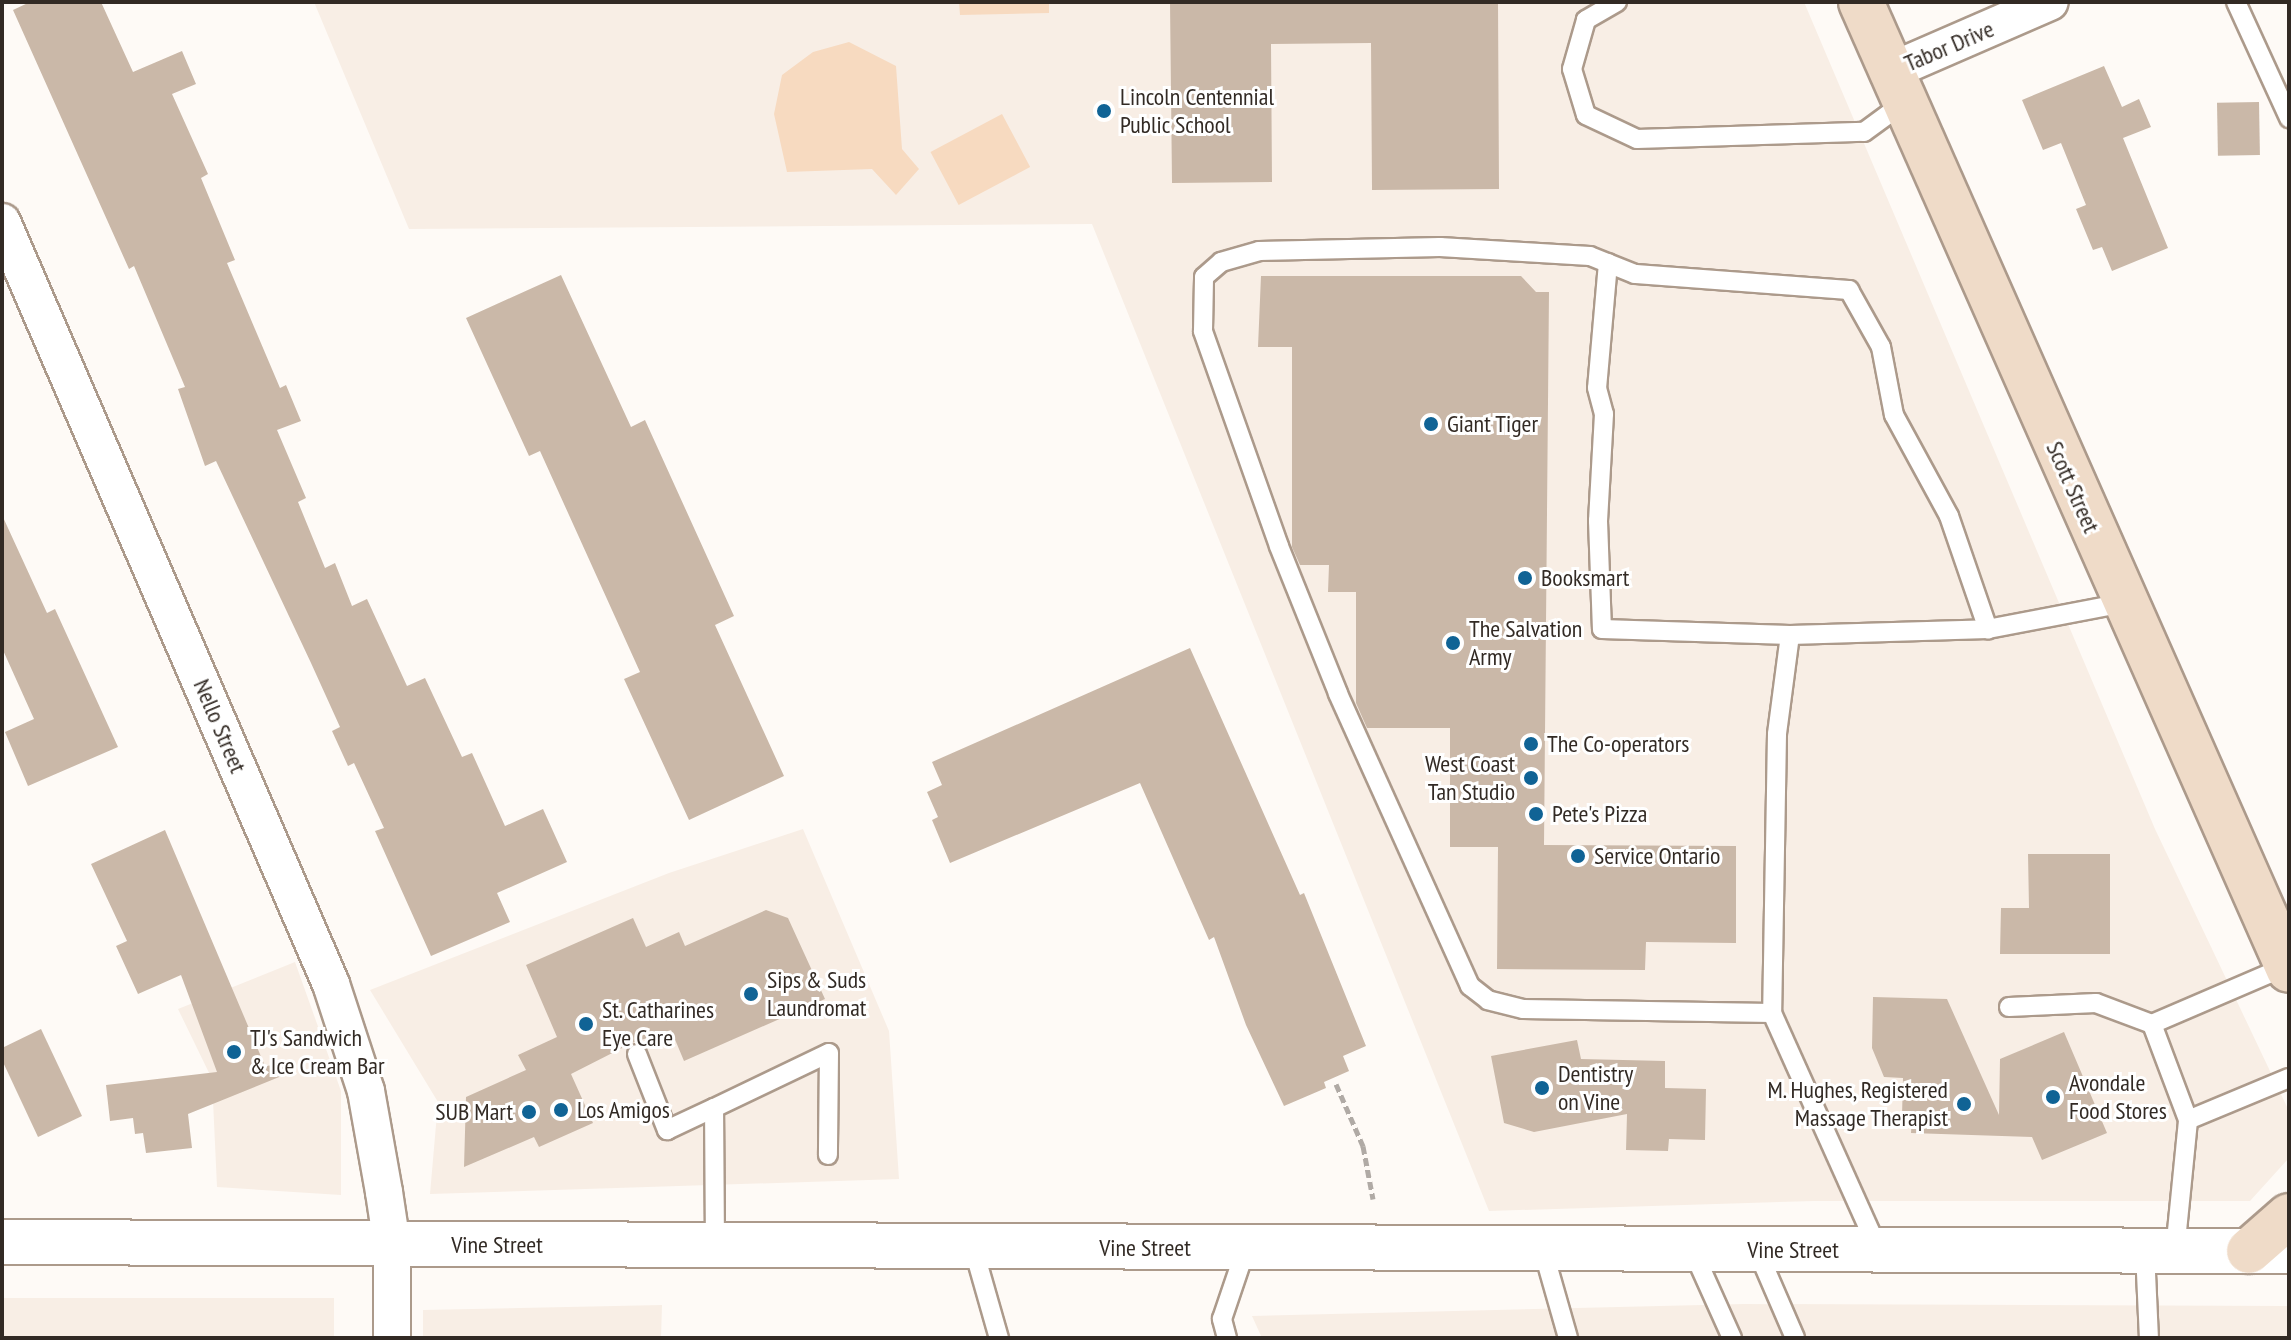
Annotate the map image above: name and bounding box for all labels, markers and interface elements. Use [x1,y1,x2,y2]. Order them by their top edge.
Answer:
street label: Tabor Drive [1900,14,1998,78]
place label: Lincoln Centennial Public School [1120,83,1274,139]
marker: Lincoln Centennial Public School [1095,102,1113,120]
place label: Giant Tiger [1447,410,1539,438]
marker: Giant Tiger [1422,415,1440,433]
street label: Scott Street [2040,437,2106,537]
place label: Booksmart [1541,564,1629,592]
marker: Booksmart [1516,569,1534,587]
place label: The Salvation Army [1469,615,1582,671]
marker: The Salvation Army [1444,634,1462,652]
street label: Nello Street [187,675,253,777]
place label: The Co-operators [1547,730,1689,758]
marker: The Co-operators [1522,735,1540,753]
place label: West Coast Tan Studio [1425,750,1515,806]
marker: West Coast Tan Studio [1522,769,1540,787]
place label: Pete's Pizza [1552,800,1647,828]
marker: Pete's Pizza [1527,805,1545,823]
place label: Service Ontario [1594,842,1720,870]
marker: Service Ontario [1569,847,1587,865]
place label: Sips & Suds Laundromat [767,966,866,1022]
marker: Sips & Suds Laundromat [742,985,760,1003]
place label: St. Catharines Eye Care [602,996,716,1052]
marker: St. Catharines Eye Care [577,1015,595,1033]
place label: TJ's Sandwich & Ice Cream Bar [250,1024,385,1080]
marker: TJ's Sandwich & Ice Cream Bar [225,1043,243,1061]
place label: Dentistry on Vine [1558,1060,1633,1116]
place label: Avondale Food Stores [2069,1069,2167,1125]
place label: M. Hughes, Registered Massage Therapist [1764,1076,1948,1132]
marker: Dentistry on Vine [1533,1079,1551,1097]
marker: Avondale Food Stores [2044,1088,2062,1106]
marker: M. Hughes, Registered Massage Therapist [1955,1095,1973,1113]
place label: Los Amigos [577,1096,671,1124]
place label: SUB Mart [435,1098,513,1126]
marker: Los Amigos [552,1101,570,1119]
marker: SUB Mart [520,1103,538,1121]
street label: Vine Street [451,1231,543,1259]
street label: Vine Street [1099,1234,1191,1262]
street label: Vine Street [1747,1236,1839,1264]

